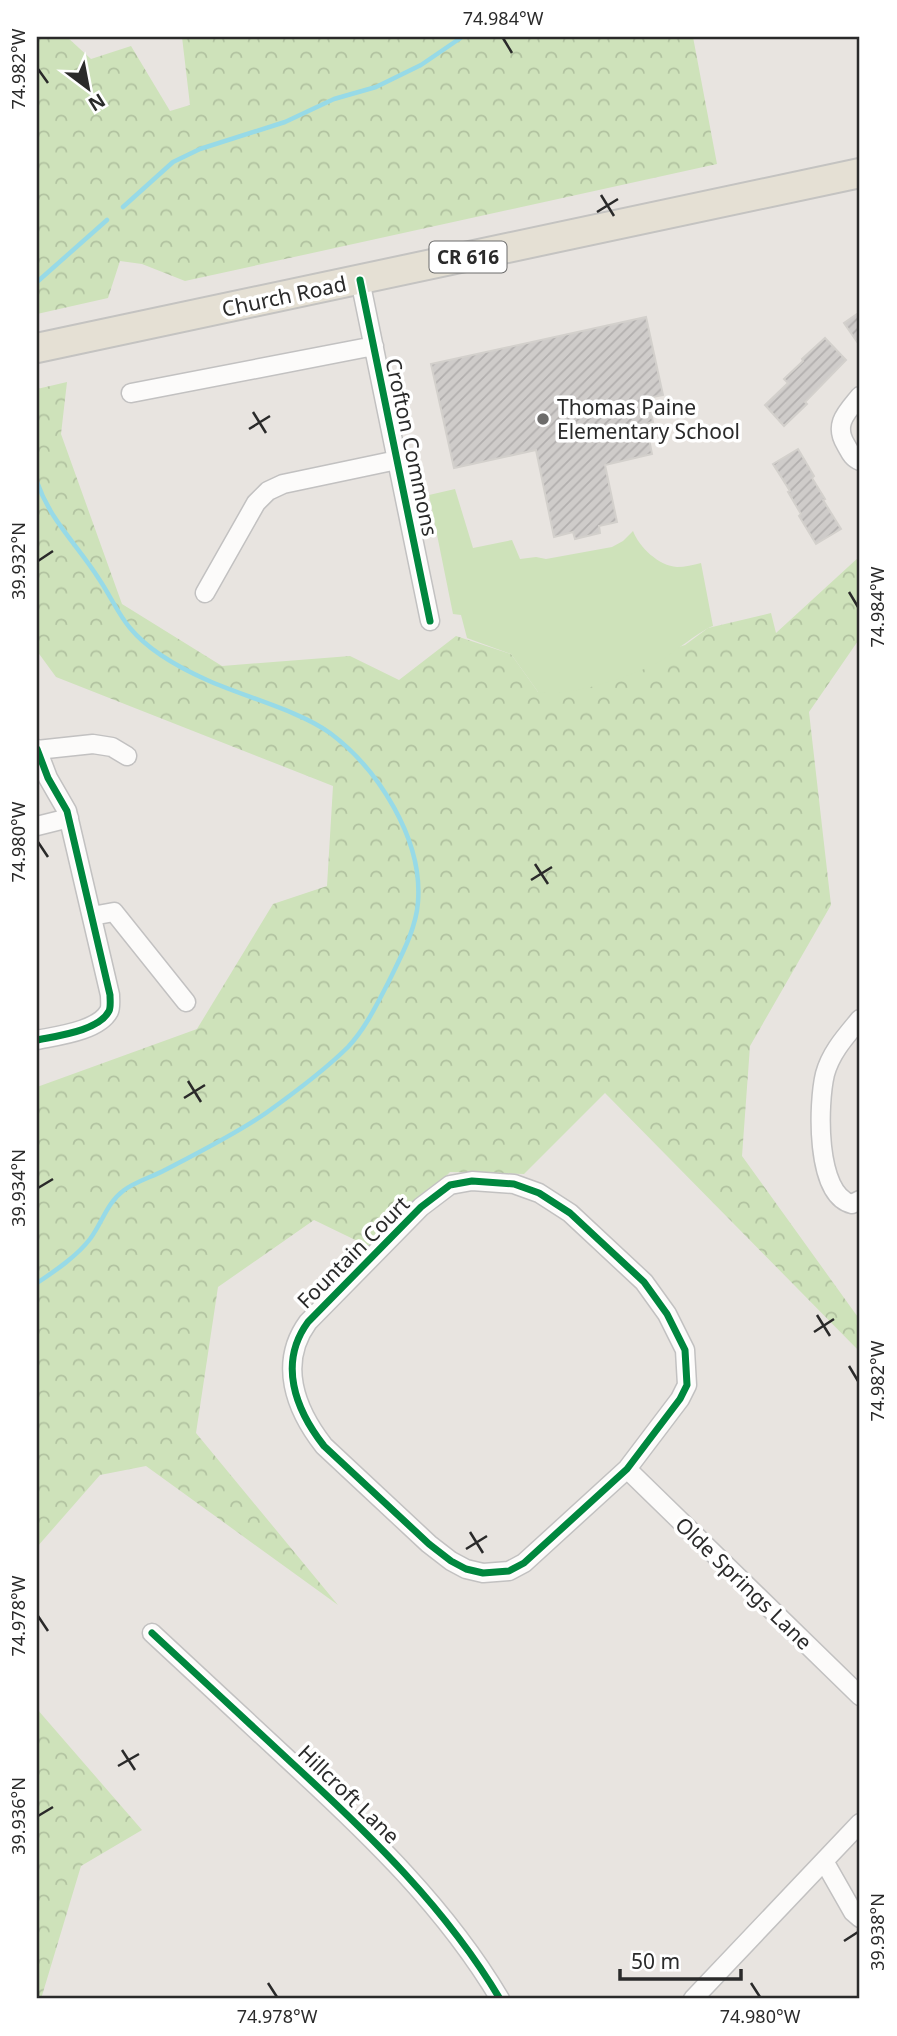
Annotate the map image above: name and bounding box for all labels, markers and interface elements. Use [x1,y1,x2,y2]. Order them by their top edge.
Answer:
text: 74.984°W [463,6,544,30]
text: 74.982°W [6,28,30,109]
north arrow [52,52,122,122]
text: N [84,87,110,118]
road number: CR 616 [430,242,506,272]
street label: Church Road [219,269,349,323]
street label: Crofton Commons [379,355,445,539]
place label: Thomas Paine Elementary School [557,393,740,445]
marker: Thomas Paine Elementary School [535,411,551,427]
text: 39.932°N [6,522,30,600]
text: 74.984°W [865,566,889,647]
text: 74.980°W [6,801,30,882]
text: 39.934°N [6,1149,30,1227]
street label: Fountain Court [291,1189,416,1314]
text: 74.982°W [865,1340,889,1421]
street label: Olde Springs Lane [670,1511,818,1655]
text: 74.978°W [6,1575,30,1656]
street label: Hillcroft Lane [292,1739,406,1849]
text: 39.936°N [6,1777,30,1855]
text: 39.938°N [865,1893,889,1971]
scale bar [620,1938,741,1982]
text: 50 m [631,1947,680,1975]
text: 74.978°W [237,2004,318,2028]
text: 74.980°W [720,2004,801,2028]

